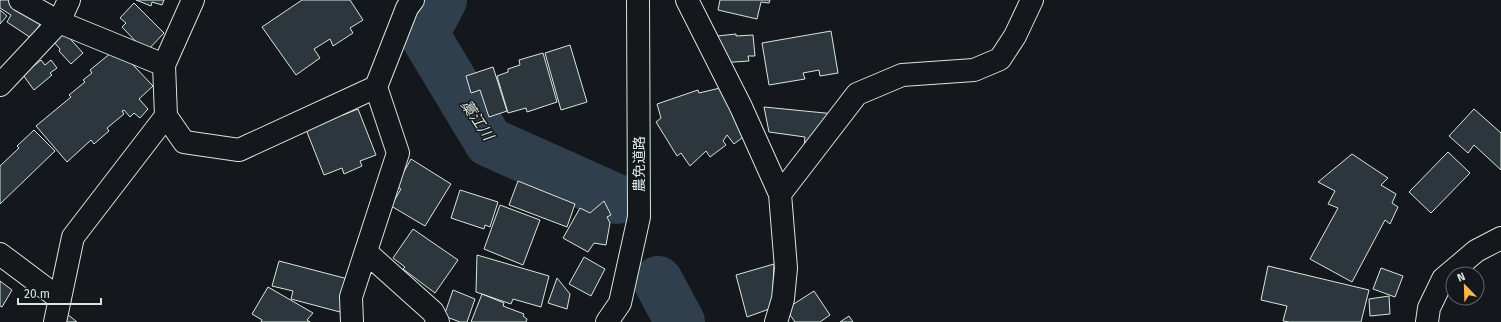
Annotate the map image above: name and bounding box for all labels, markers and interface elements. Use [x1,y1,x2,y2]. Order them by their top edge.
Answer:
water label: 藁江川 [457,96,498,145]
street label: 農免道路 [631,136,648,192]
north arrow [1445,266,1485,306]
text: N [1455,270,1467,285]
scale bar [18,280,101,306]
text: 20 m [24,287,50,301]

